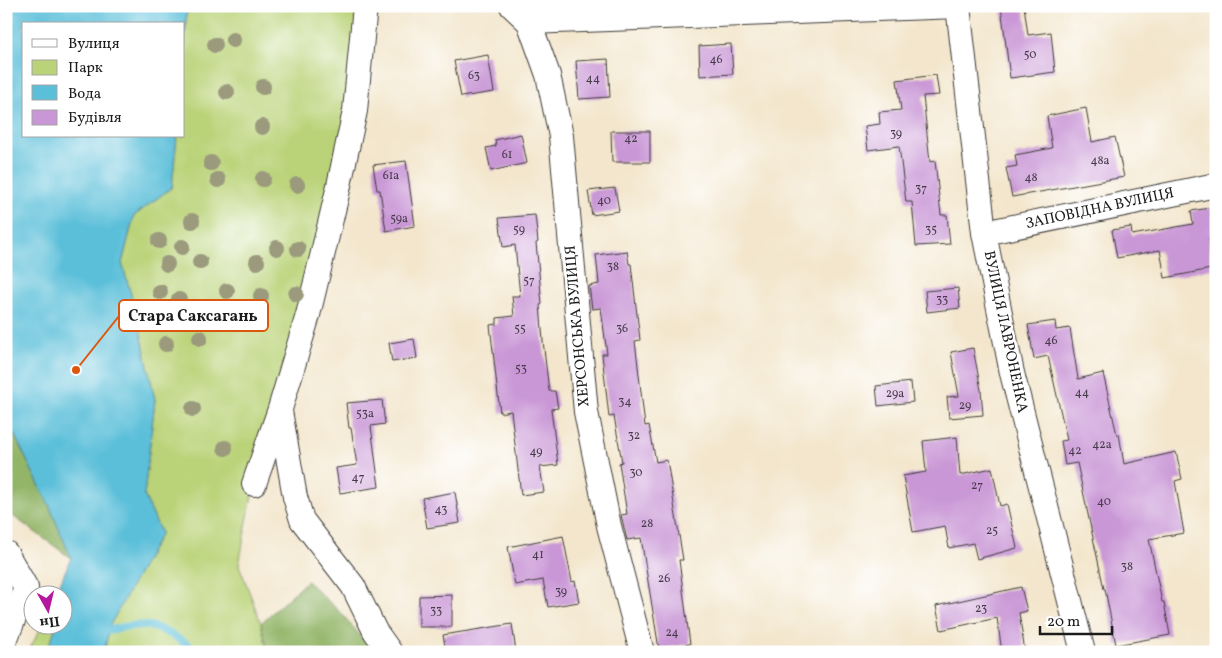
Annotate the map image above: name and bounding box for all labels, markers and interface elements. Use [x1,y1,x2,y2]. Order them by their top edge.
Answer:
legend [22,22,185,138]
text: Вулиця [68,34,120,55]
house number: 50 [1024,47,1036,63]
house number: 46 [709,52,723,68]
text: Парк [68,58,103,79]
house number: 63 [468,68,480,84]
house number: 44 [586,71,600,87]
text: Вода [68,84,101,105]
text: Будівля [68,108,122,129]
house number: 39 [890,126,902,142]
house number: 42 [624,131,638,147]
house number: 61 [502,147,512,163]
house number: 48а [1091,153,1110,169]
house number: 61а [383,168,399,184]
house number: 48 [1024,170,1038,186]
house number: 37 [915,181,927,197]
street label: ЗАПОВІДНА ВУЛИЦЯ [1024,183,1176,235]
house number: 40 [597,193,611,209]
house number: 59а [390,211,408,227]
house number: 59 [513,222,525,238]
house number: 35 [925,222,937,238]
street label: ХЕРСОНСЬКА ВУЛИЦЯ [560,244,596,408]
street label: ВУЛИЦЯ ЛАВРОНЕНКА [978,249,1033,415]
house number: 38 [607,259,619,275]
house number: 57 [523,273,535,289]
house number: 33 [936,292,948,308]
callout: Стара Саксагань [119,300,268,331]
text: Стара Саксагань [128,306,258,328]
house number: 55 [514,321,526,337]
house number: 36 [616,321,628,337]
house number: 46 [1044,333,1058,349]
house number: 53 [515,361,527,377]
house number: 44 [1075,385,1089,401]
house number: 29а [886,386,904,402]
house number: 34 [618,394,632,410]
house number: 29 [959,398,971,414]
house number: 53а [356,406,374,422]
house number: 32 [628,428,640,444]
house number: 42а [1092,437,1112,453]
house number: 42 [1068,443,1082,459]
house number: 49 [529,444,543,460]
house number: 30 [629,465,643,481]
house number: 47 [352,470,365,486]
house number: 27 [971,478,983,494]
house number: 40 [1097,494,1111,510]
house number: 43 [435,502,447,518]
house number: 28 [641,516,653,532]
house number: 25 [986,523,998,539]
house number: 41 [532,547,544,563]
house number: 38 [1121,559,1133,575]
house number: 26 [658,571,670,587]
house number: 39 [555,584,567,600]
north arrow [22,586,72,636]
house number: 23 [975,601,987,617]
house number: 33 [430,603,442,619]
scale bar [1040,603,1112,635]
text: Пн [38,611,61,632]
text: 20 m [1047,612,1080,633]
house number: 24 [665,625,679,641]

